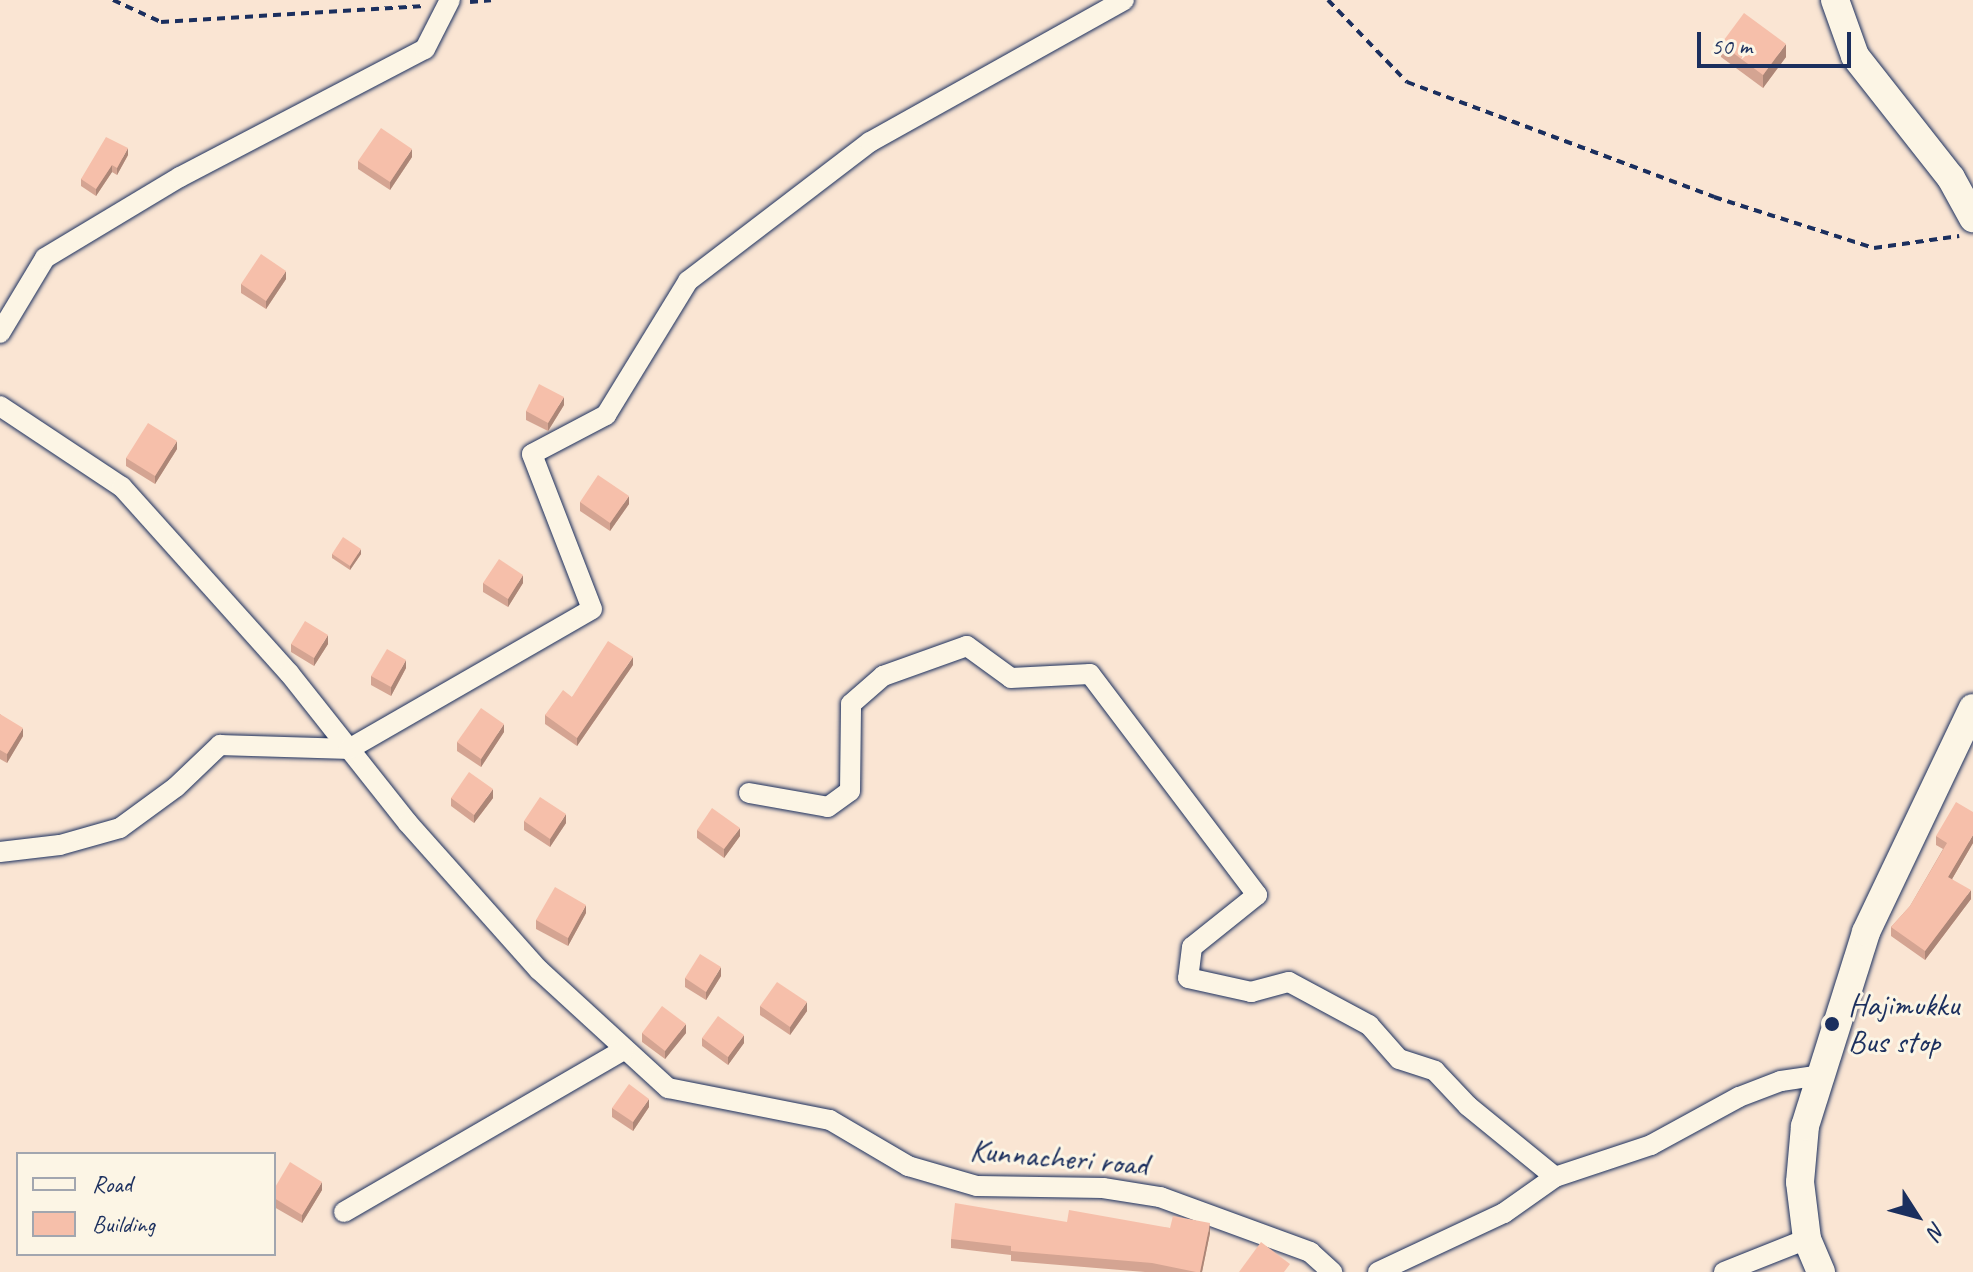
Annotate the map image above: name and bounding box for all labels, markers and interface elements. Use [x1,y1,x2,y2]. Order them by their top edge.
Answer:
scale bar [1701,16,1855,66]
text: 50 m [1711,31,1752,61]
place label: Hajimukku Bus stop [1848,987,1959,1062]
marker: Hajimukku Bus stop [1823,1015,1841,1033]
street label: Kunnacheri road [969,1131,1149,1185]
legend [16,1152,276,1256]
text: Road [92,1169,132,1199]
north arrow [1877,1176,1957,1256]
text: Building [92,1209,155,1239]
text: N [1921,1216,1952,1244]

